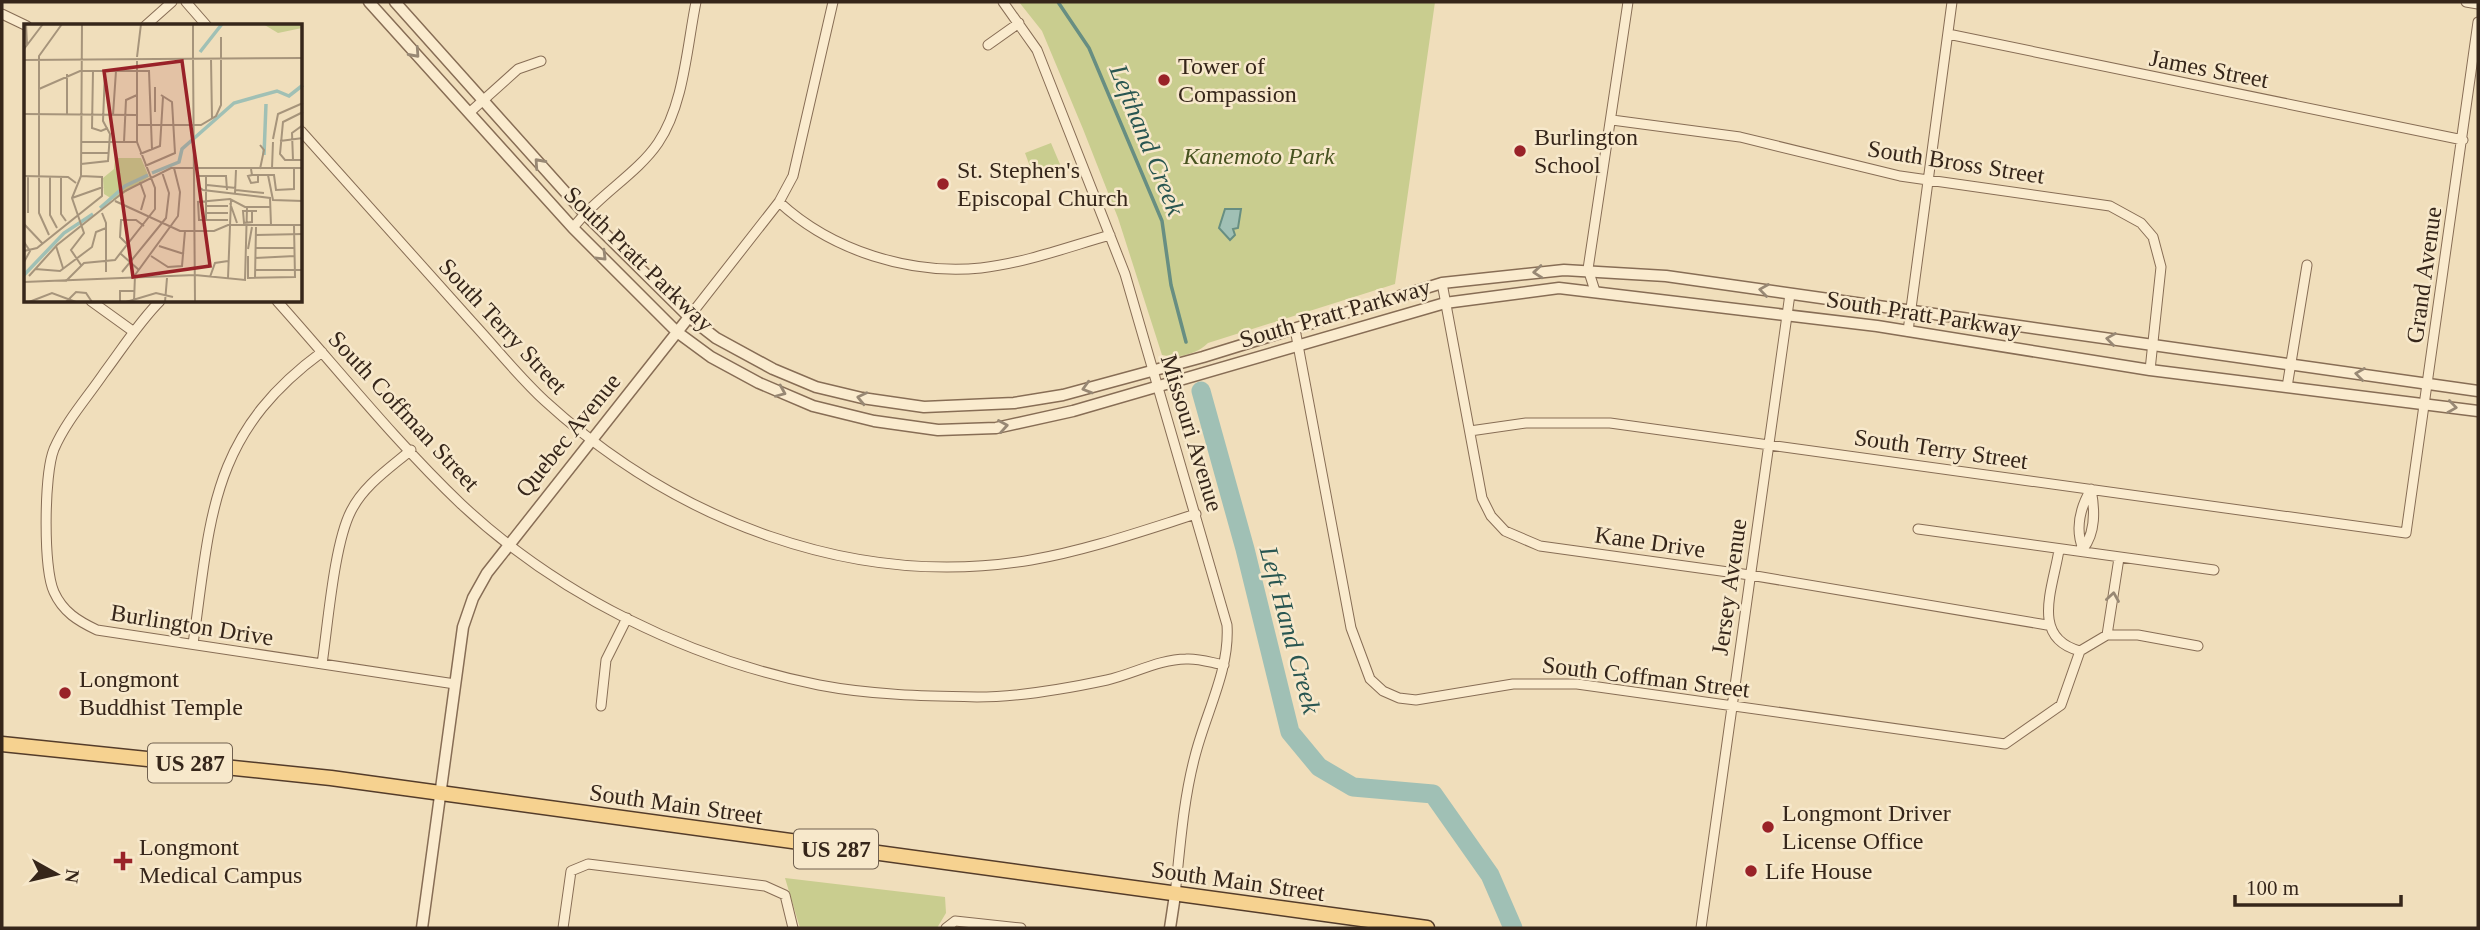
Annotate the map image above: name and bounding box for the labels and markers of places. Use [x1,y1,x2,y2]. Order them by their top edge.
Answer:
place label: Tower of Compassion [1178,53,1297,107]
marker: Tower of Compassion [1156,72,1172,88]
place label: Burlington School [1534,124,1638,178]
marker: Burlington School [1512,143,1528,159]
place label: St. Stephen's Episcopal Church [957,157,1128,211]
marker: St. Stephen's Episcopal Church [935,176,951,192]
place label: Longmont Buddhist Temple [79,666,243,720]
marker: Longmont Buddhist Temple [57,685,73,701]
place label: Longmont Driver License Office [1782,800,1951,854]
marker: Longmont Driver License Office [1760,819,1776,835]
place label: Longmont Medical Campus [139,834,302,888]
marker: Longmont Medical Campus [113,851,133,871]
place label: Life House [1765,858,1872,884]
marker: Life House [1743,863,1759,879]

